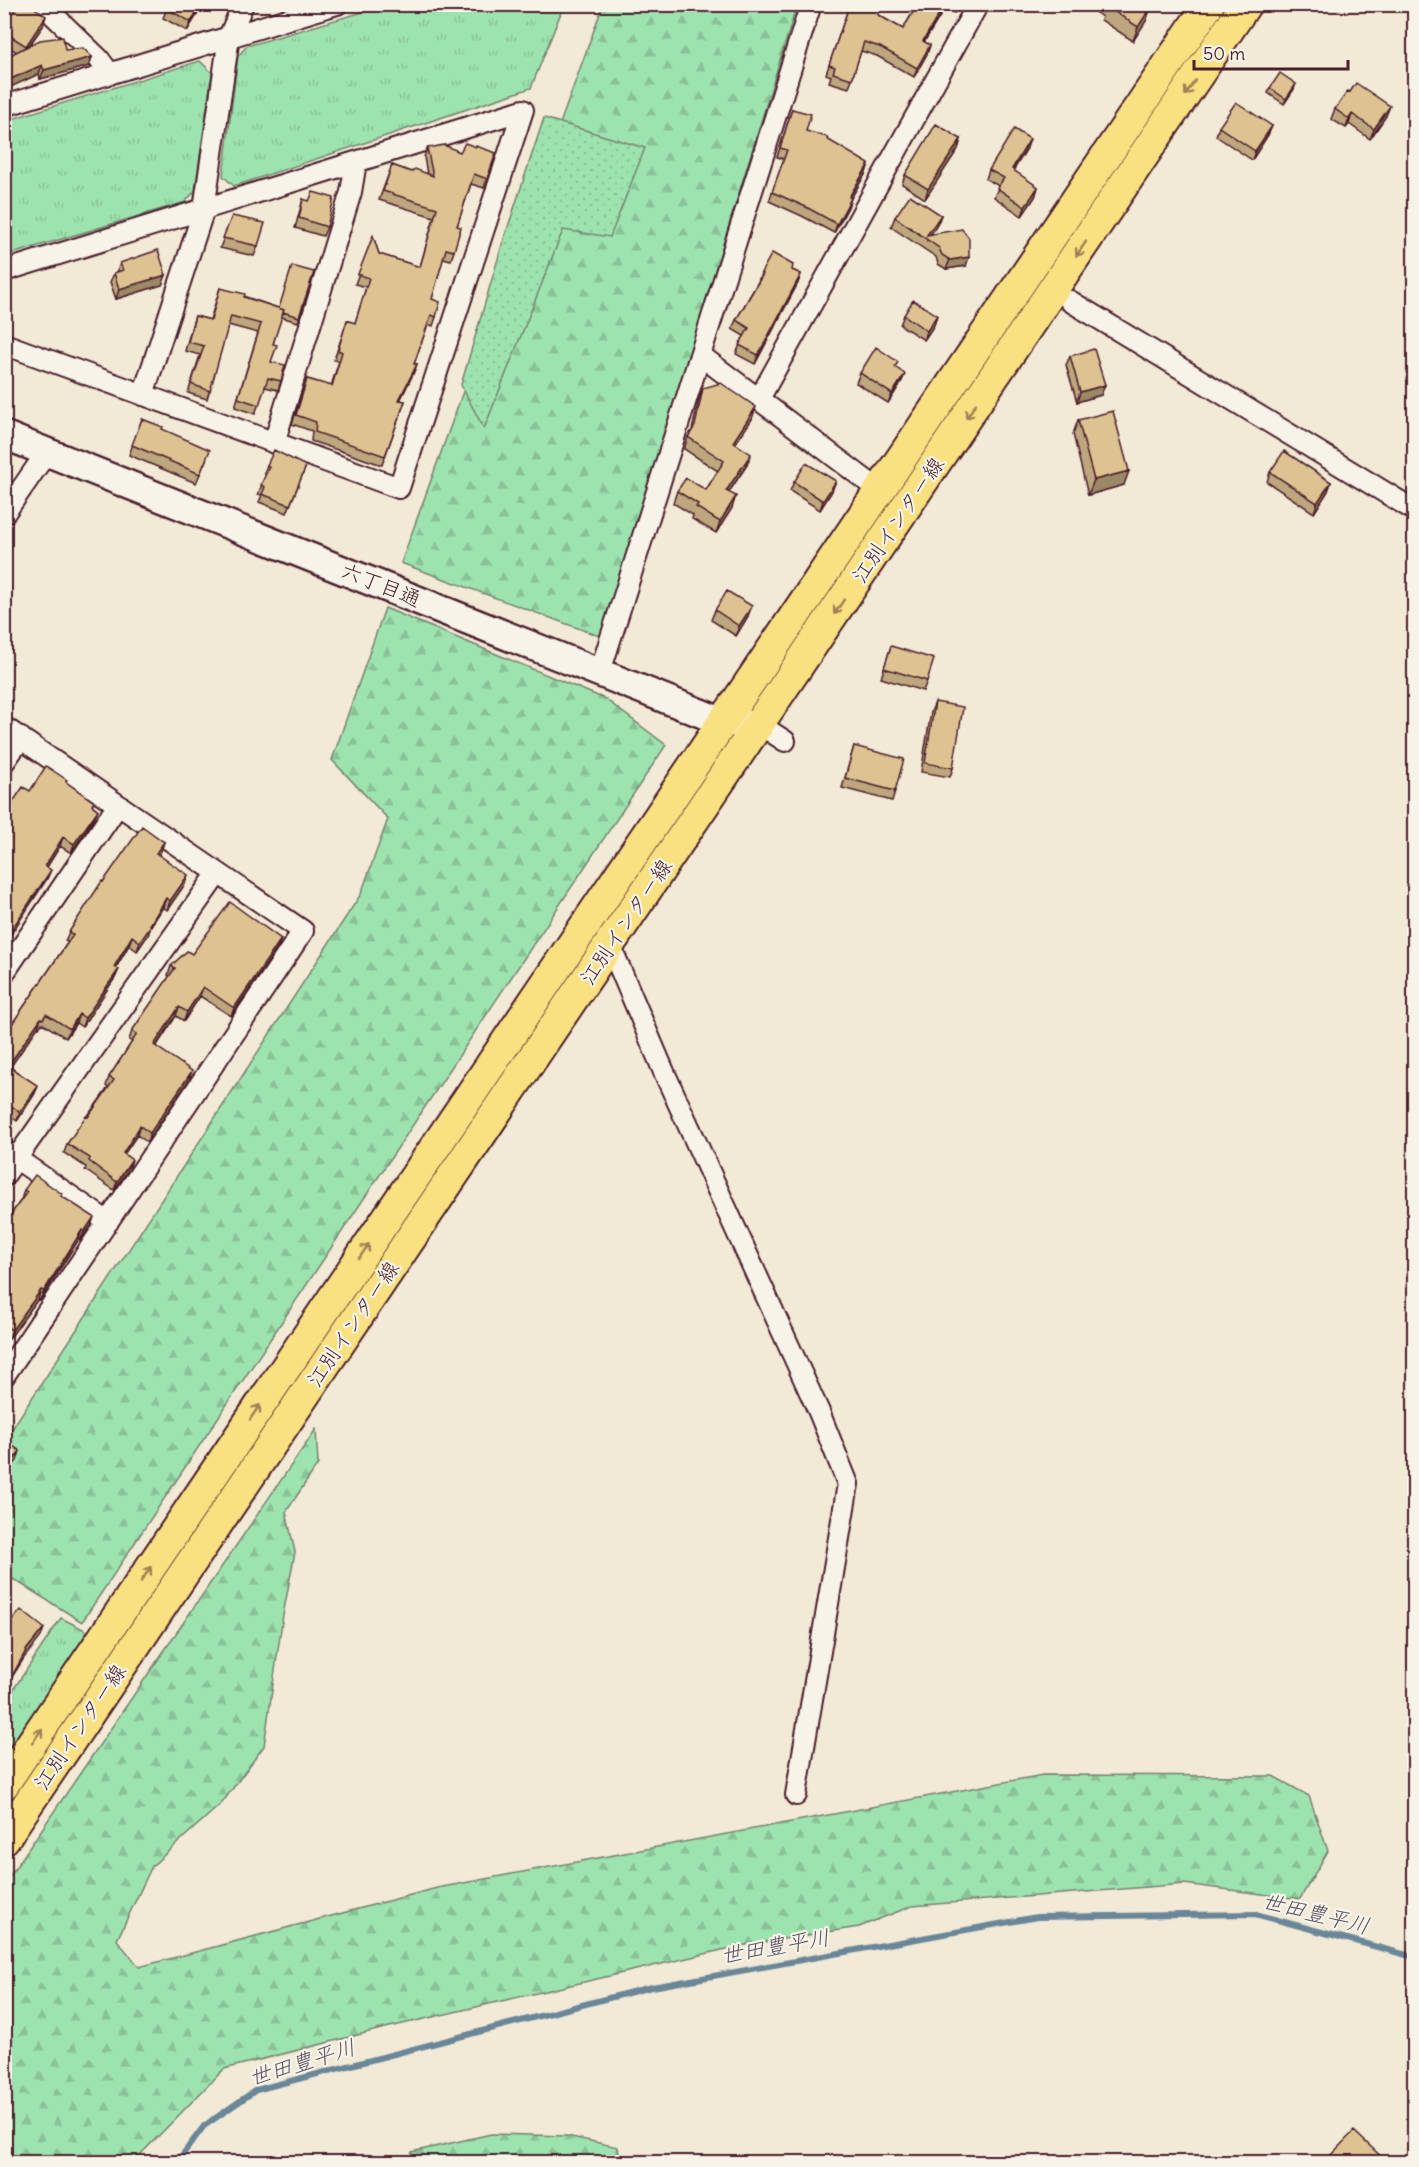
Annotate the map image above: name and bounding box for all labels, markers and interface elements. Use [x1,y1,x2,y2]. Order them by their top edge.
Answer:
scale bar [1194,33,1348,71]
text: 50 m [1203,42,1245,65]
one-way arrow [1184,79,1196,95]
one-way arrow [1074,241,1087,258]
one-way arrow [965,402,977,419]
street label: 江別インター線 [846,452,950,588]
street label: 六丁目通 [337,556,425,613]
one-way arrow [832,599,845,616]
street label: 江別インター線 [574,854,678,990]
one-way arrow [358,1242,371,1259]
street label: 江別インター線 [301,1256,405,1392]
one-way arrow [249,1404,261,1421]
one-way arrow [140,1566,152,1583]
street label: 江別インター線 [28,1659,132,1795]
one-way arrow [31,1728,43,1744]
water label: 世田豊平川 [1259,1886,1373,1940]
water label: 世田豊平川 [718,1923,832,1969]
water label: 世田豊平川 [245,2033,359,2091]

